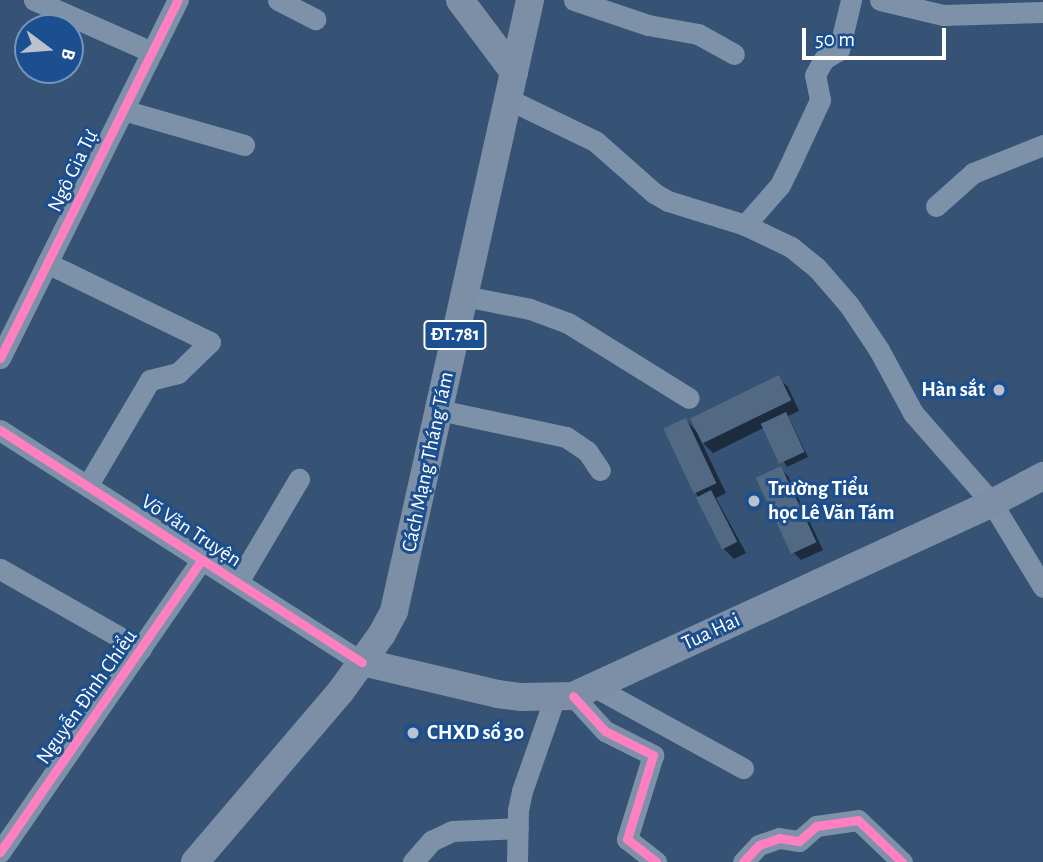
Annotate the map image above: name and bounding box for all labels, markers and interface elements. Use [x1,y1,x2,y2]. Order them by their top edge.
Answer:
north arrow [14,14,84,84]
scale bar [805,14,948,58]
text: 50 m [815,29,855,50]
text: B [57,46,78,62]
street label: Ngô Gia Tự [42,126,104,216]
road number: ĐT.781 [422,320,488,350]
street label: Cách Mạng Tháng Tám [397,370,459,554]
place label: Hàn sắt [921,377,985,403]
marker: Hàn sắt [991,382,1007,398]
place label: Trường Tiểu học Lê Văn Tám [768,476,894,526]
street label: Võ Văn Truyện [136,489,246,573]
marker: Trường Tiểu học Lê Văn Tám [746,493,762,509]
street label: Tua Hai [678,608,744,656]
street label: Nguyễn Đình Chiểu [31,625,143,769]
place label: CHXD số 30 [427,720,524,746]
marker: CHXD số 30 [405,725,421,741]

